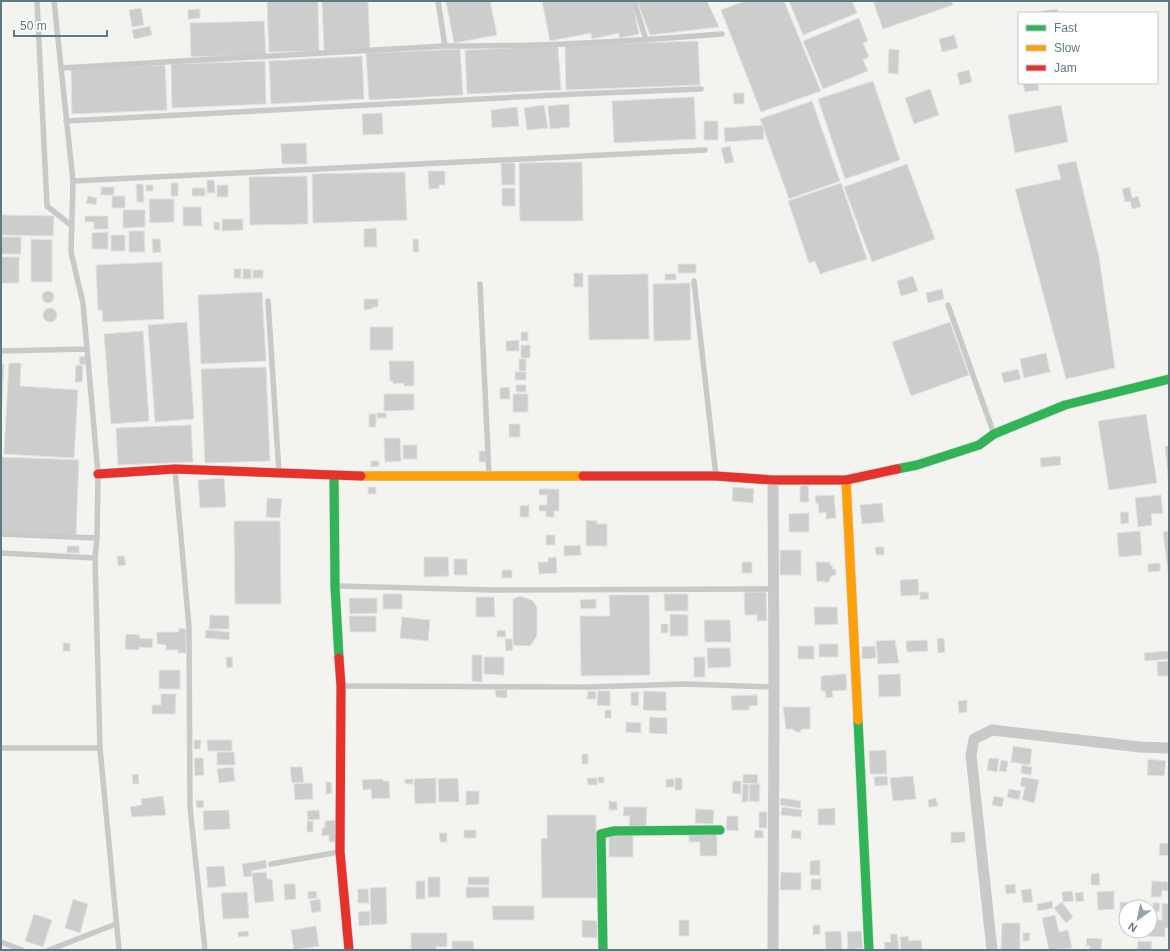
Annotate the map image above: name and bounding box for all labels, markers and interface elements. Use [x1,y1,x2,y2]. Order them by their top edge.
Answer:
scale bar [14,12,107,38]
legend [1018,12,1158,84]
text: 50 m [20,19,47,33]
text: Fast [1054,21,1078,35]
text: Slow [1054,41,1080,55]
text: Jam [1054,61,1077,75]
north arrow [1118,899,1158,939]
text: N [1126,920,1139,935]

